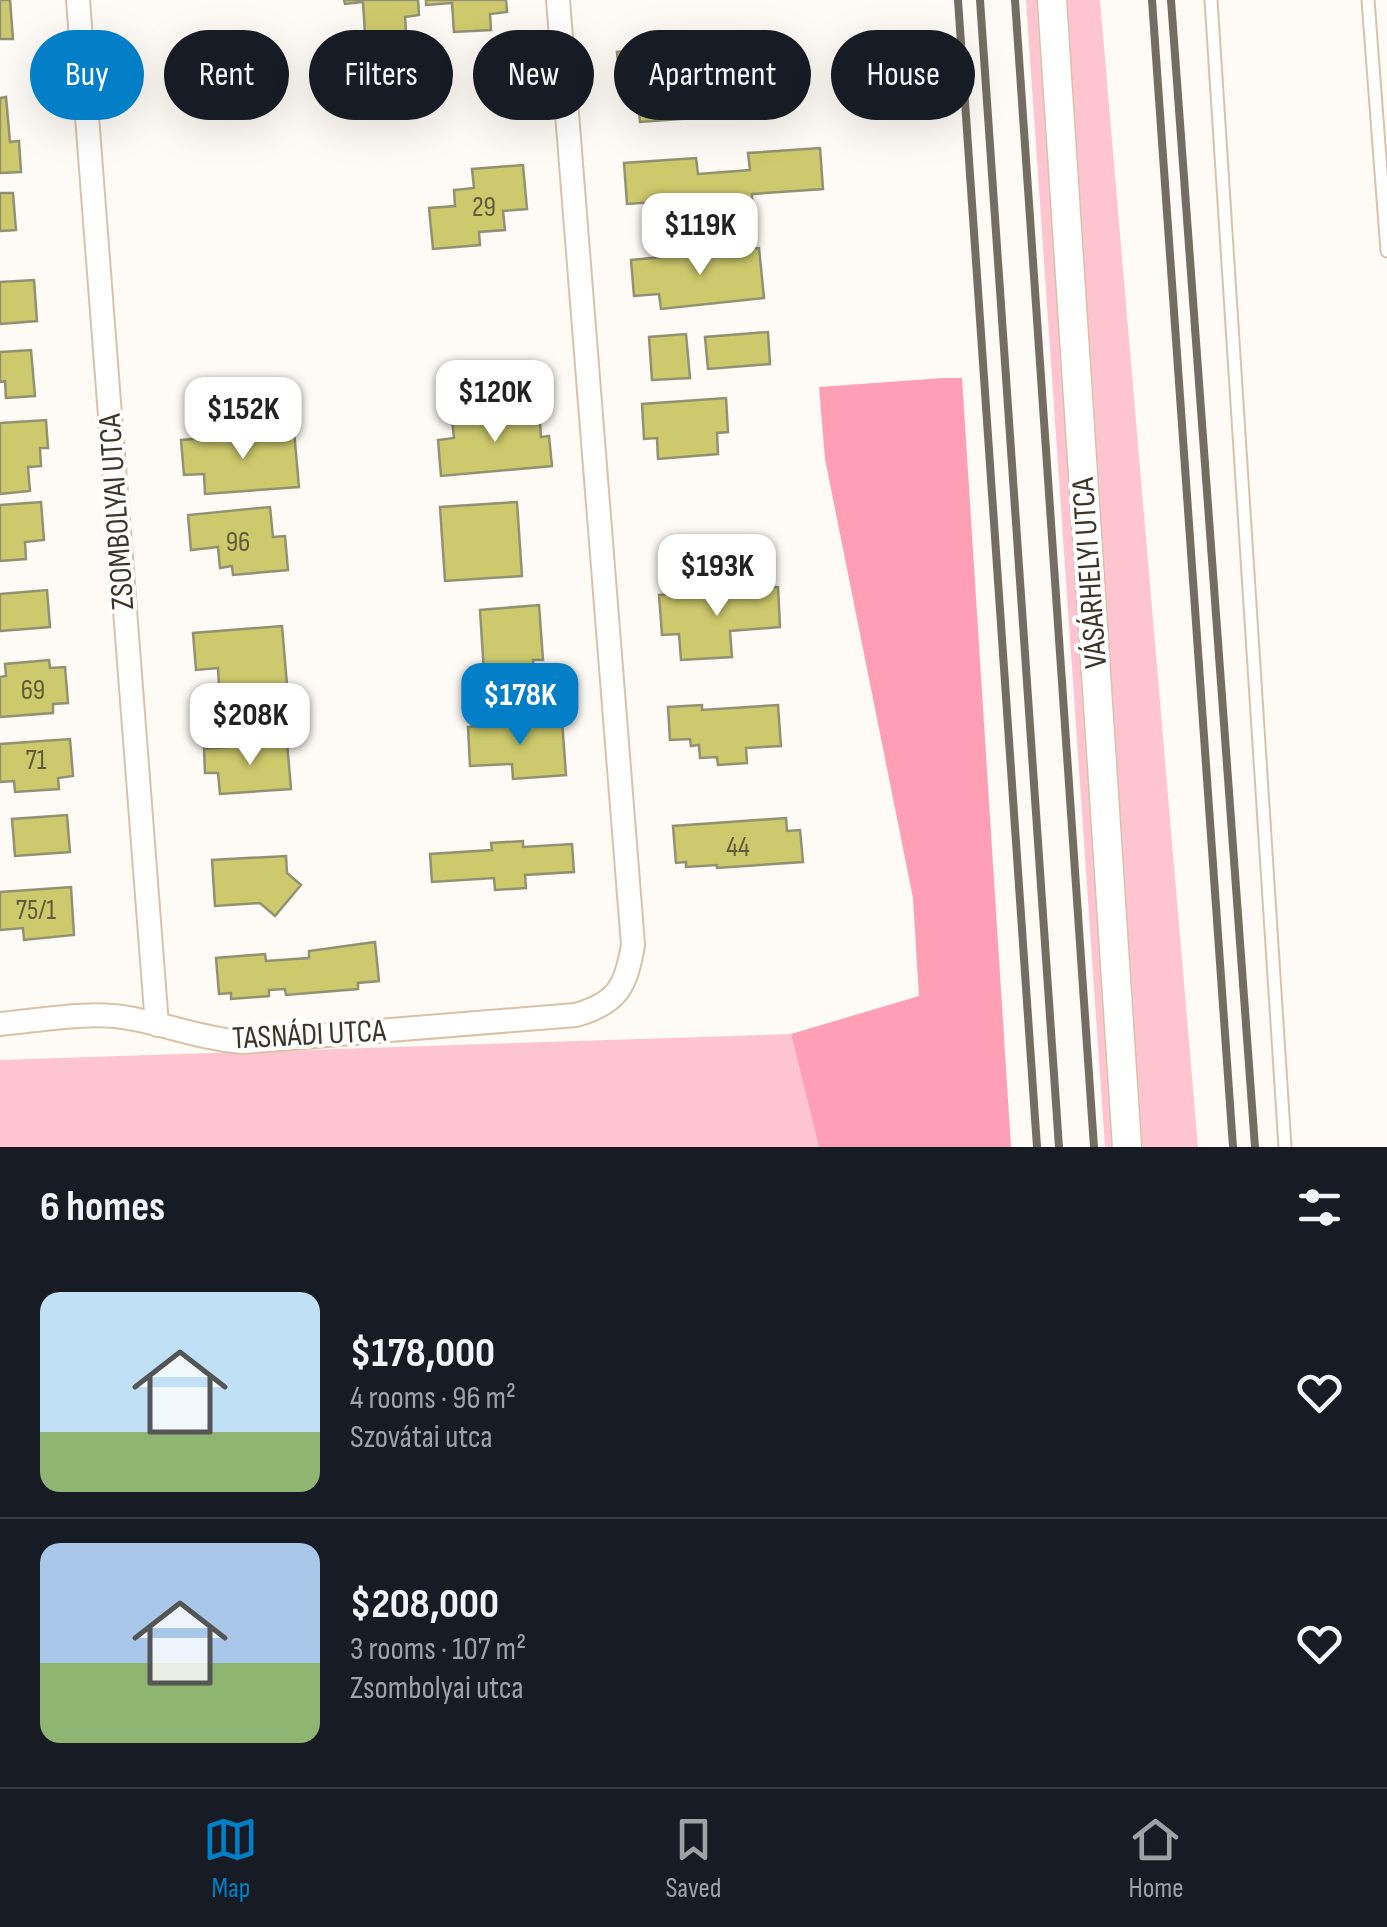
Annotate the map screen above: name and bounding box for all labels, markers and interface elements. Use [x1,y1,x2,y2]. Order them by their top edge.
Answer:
chip: Buy [30,30,144,120]
chip: Rent [164,30,289,120]
chip: Filters [309,30,453,120]
chip: New [473,30,594,120]
chip: Apartment [614,30,811,120]
chip: House [831,30,975,120]
house number: 29 [472,191,496,224]
pin: $119K [630,193,770,278]
text: $119K [664,206,736,245]
pin: $120K [425,360,565,445]
text: $120K [458,373,532,412]
pin: $152K [173,377,313,462]
text: $152K [207,390,279,429]
street label: ZSOMBOLYAI UTCA [91,412,143,611]
street label: VÁSÁRHELYI UTCA [1064,476,1116,670]
house number: 96 [226,526,250,559]
pin: $193K [647,534,787,619]
text: $193K [680,547,754,586]
pin: $178K [450,663,590,748]
house number: 69 [21,674,45,707]
text: $178K [483,676,557,715]
pin: $208K [180,683,320,768]
text: $208K [212,696,288,735]
house number: 71 [25,744,47,777]
house number: 44 [726,831,750,864]
house number: 75/1 [16,894,56,927]
street label: TASNÁDI UTCA [231,1011,387,1059]
icon: filters [1292,1180,1347,1235]
text: 6 homes [40,1182,165,1233]
text: $178,000 [350,1328,495,1379]
icon: home [120,1332,240,1452]
icon: heart [1292,1365,1347,1420]
text: 4 rooms · 96 m² [350,1379,516,1418]
text: Szovátai utca [350,1418,492,1457]
text: $208,000 [350,1579,499,1630]
icon: home [120,1583,240,1703]
icon: heart [1292,1616,1347,1671]
text: 3 rooms · 107 m² [350,1630,526,1669]
text: Zsombolyai utca [350,1669,524,1708]
tab: Map [203,1812,258,1905]
tab: Saved [665,1812,722,1905]
tab: Home [1128,1812,1184,1905]

